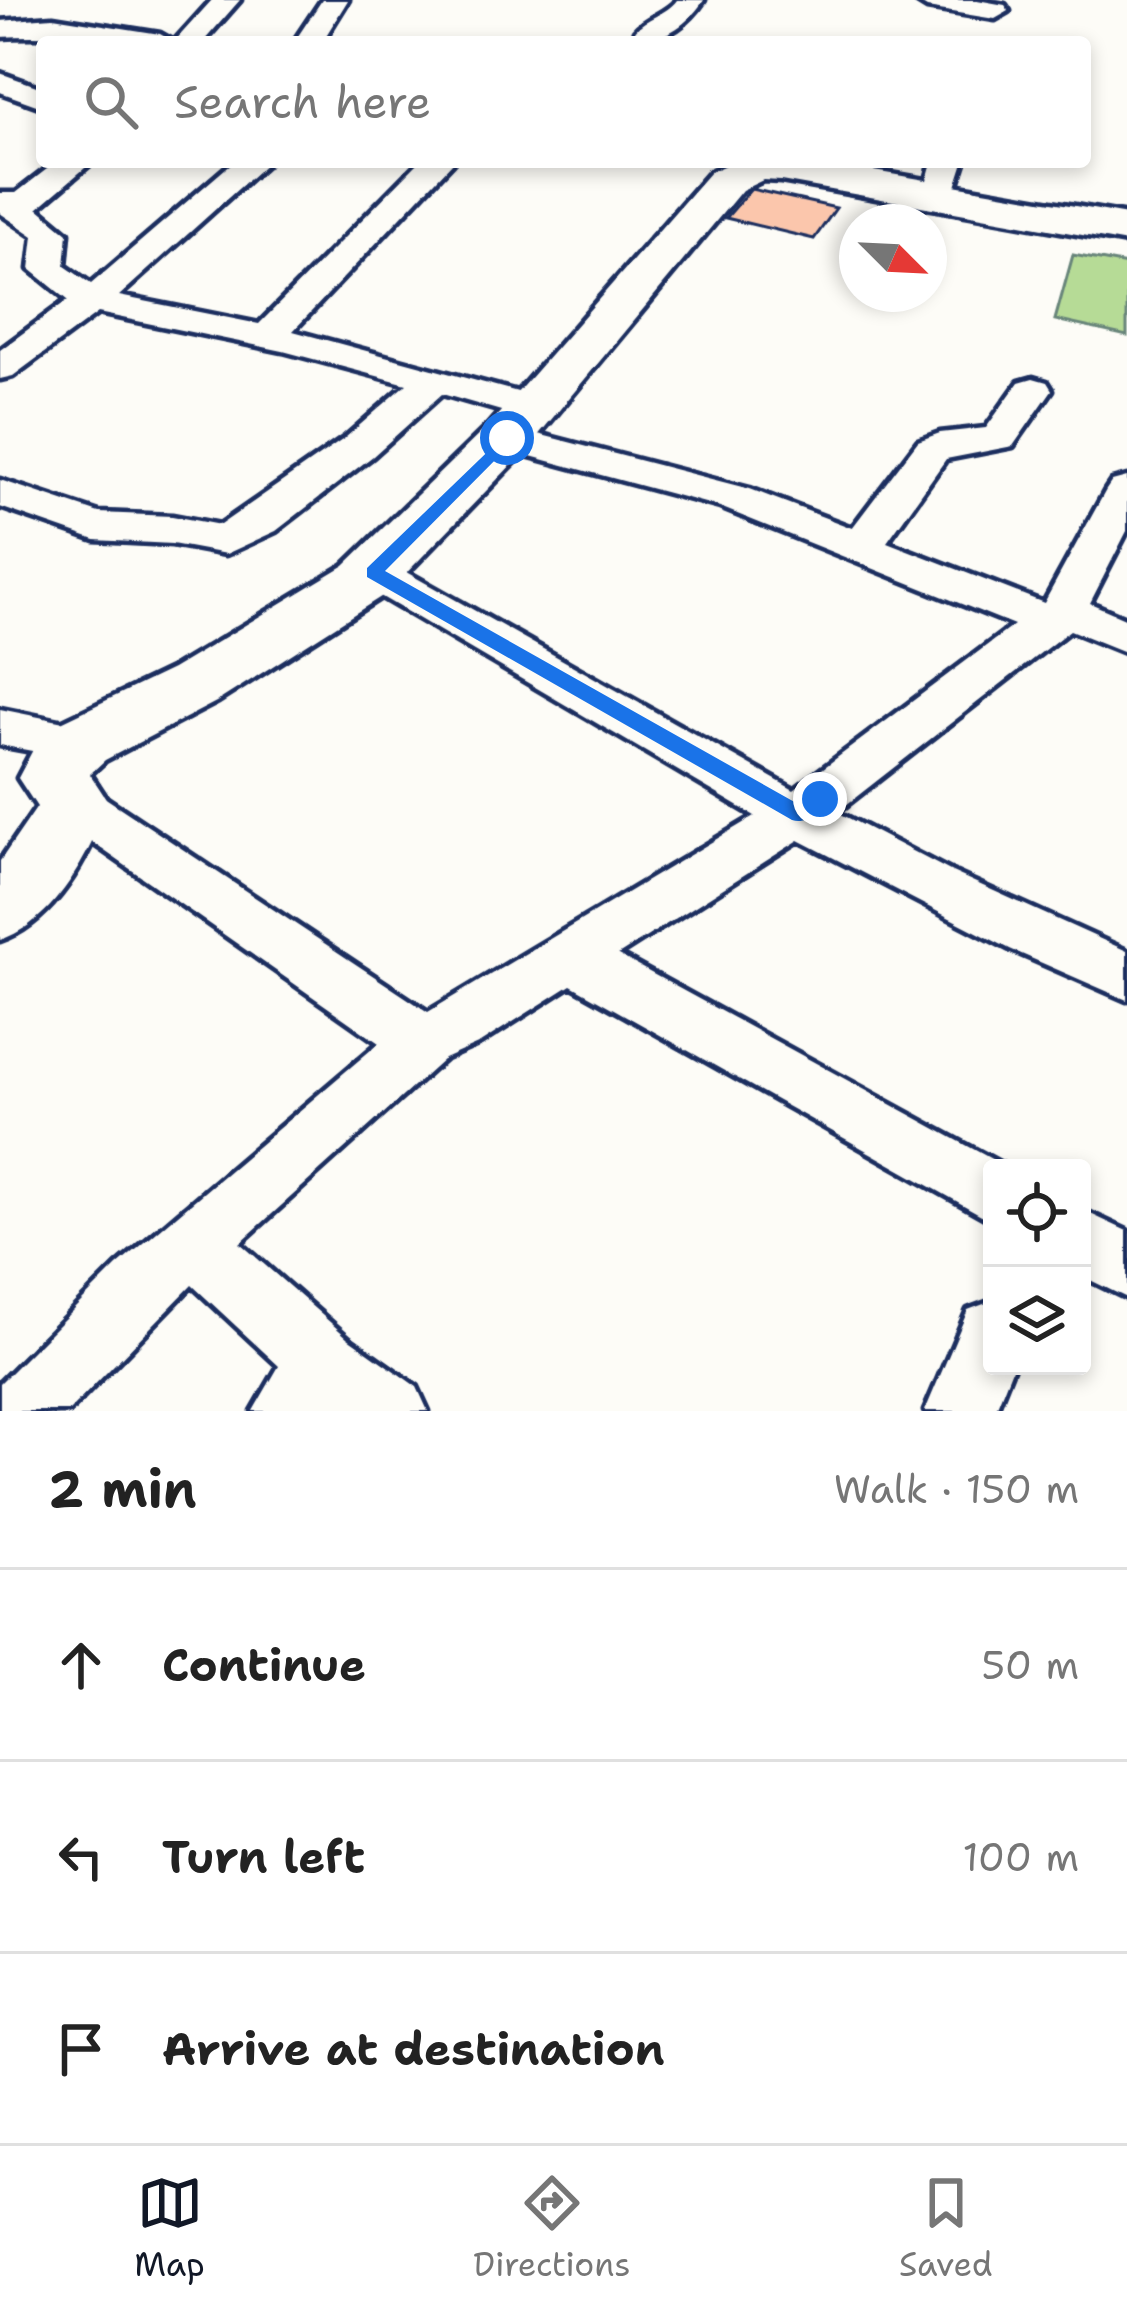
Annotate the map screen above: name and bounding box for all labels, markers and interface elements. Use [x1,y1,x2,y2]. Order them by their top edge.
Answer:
search box [36,36,1091,168]
icon: search [78,69,144,135]
text: Search here [174,72,431,132]
north arrow [839,204,947,312]
route start [480,411,534,465]
route end [793,772,847,826]
map controls [983,1159,1091,1375]
button: locate [983,1159,1091,1267]
button: layers [983,1267,1091,1375]
text: 2 min [48,1455,197,1523]
text: Walk · 150 m [834,1463,1079,1515]
icon: ahead [48,1632,114,1698]
text: Continue [162,1635,366,1695]
text: 50 m [981,1639,1079,1691]
icon: left [48,1824,114,1890]
text: Turn left [162,1827,365,1887]
text: 100 m [963,1831,1079,1883]
icon: arrive [48,2016,114,2082]
text: Arrive at destination [162,2019,665,2079]
tab: Map [134,2170,205,2287]
tab: Directions [473,2170,631,2287]
tab: Saved [899,2170,993,2287]

